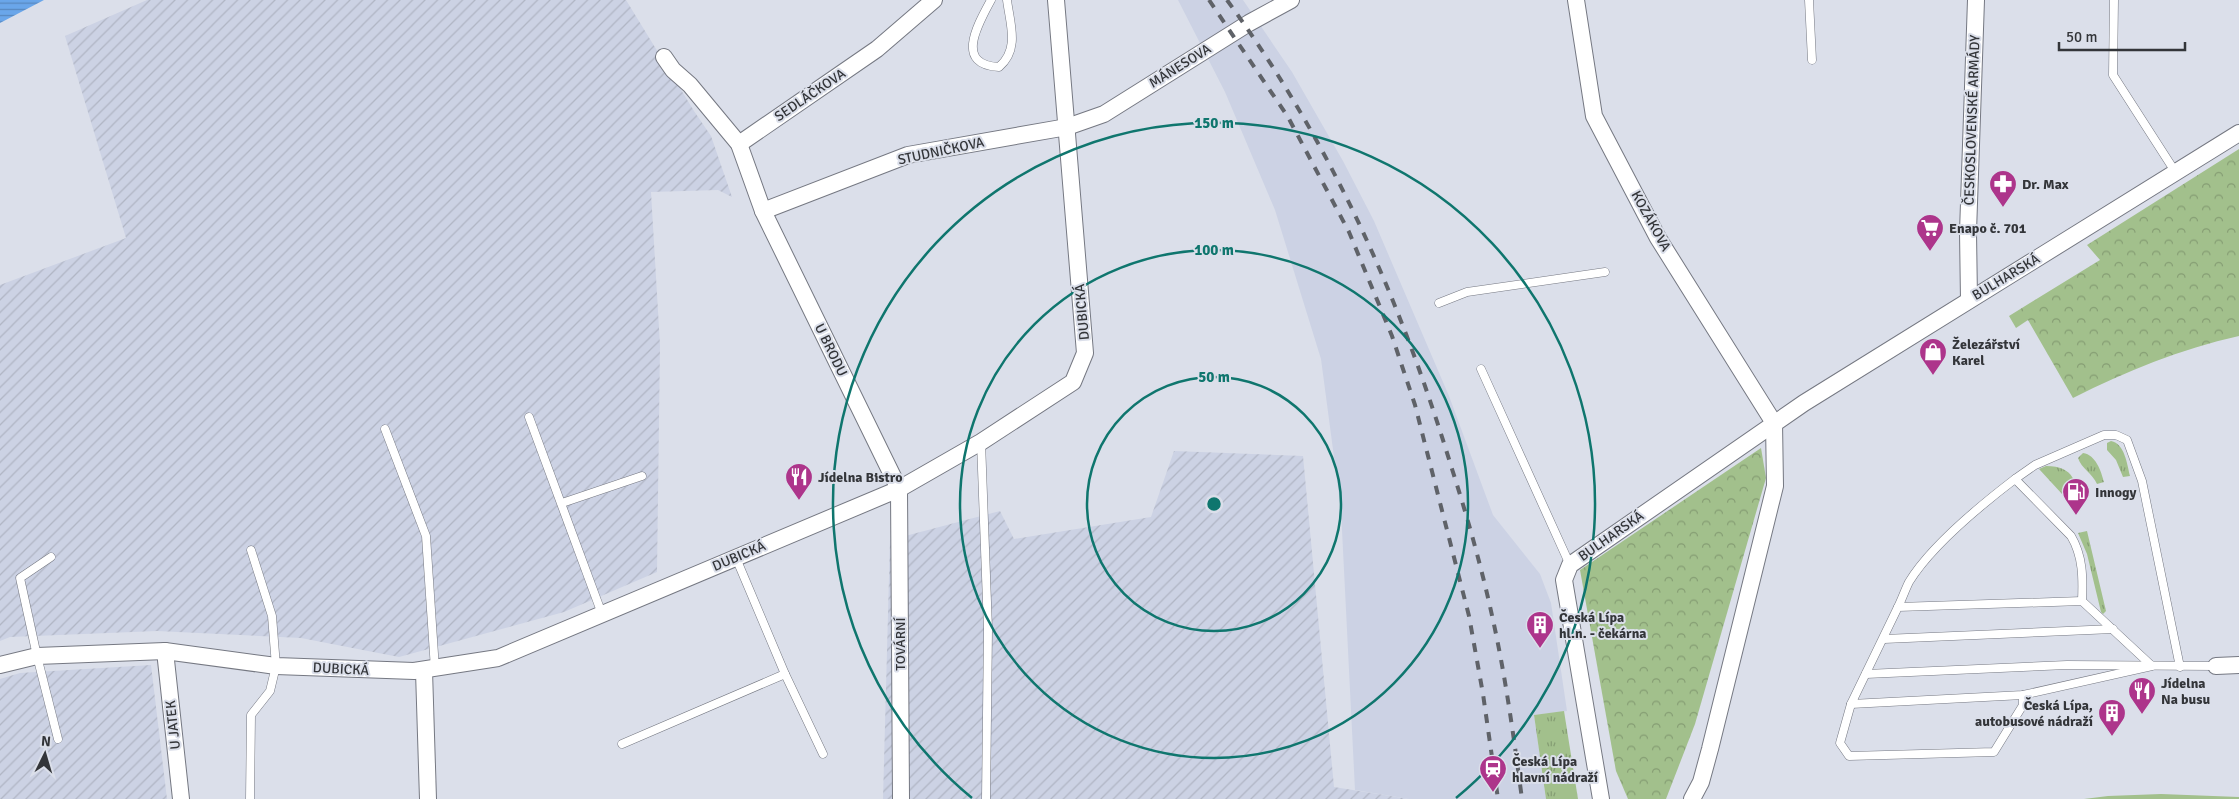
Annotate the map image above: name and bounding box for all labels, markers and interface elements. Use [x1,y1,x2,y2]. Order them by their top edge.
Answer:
scale bar [2059,20,2185,52]
text: 50 m [2066,28,2097,46]
street label: ČESKOSLOVENSKÉ ARMÁDY [1961,34,1983,206]
street label: MÁNESOVA [1146,40,1215,92]
street label: SEDLÁČKOVA [771,65,849,125]
text: 150 m [1194,114,1234,132]
street label: STUDNIČKOVA [896,133,986,168]
pharmacy icon: Dr. Max [1988,169,2018,208]
place label: Dr. Max [2022,176,2069,193]
street label: KOZÁKOVA [1627,188,1675,255]
supermarket icon: Enapo č. 701 [1915,213,1945,252]
place label: Enapo č. 701 [1949,220,2027,237]
text: 100 m [1194,241,1234,259]
street label: BULHARSKÁ [1969,250,2043,304]
street label: DUBICKÁ [1071,283,1093,341]
street label: U BRODU [811,321,851,379]
place label: Železářství Karel [1952,336,2021,369]
shop icon: Železářství Karel [1918,337,1948,376]
text: 50 m [1198,368,1230,386]
restaurant icon: Jídelna Bistro [784,462,814,501]
place label: Jídelna Bistro [818,469,902,486]
fuel station icon: Innogy [2061,477,2091,516]
place label: Innogy [2095,484,2137,501]
centre of rings [1205,495,1223,513]
street label: BULHARSKÁ [1575,507,1647,565]
street label: DUBICKÁ [710,537,769,575]
place label: Česká Lípa hl.n. - čekárna [1559,609,1646,642]
building icon: Česká Lípa hl.n. - čekárna [1525,610,1555,649]
street label: TOVÁRNÍ [892,616,909,671]
street label: DUBICKÁ [312,659,370,679]
place label: Jídelna Na busu [2161,675,2210,708]
restaurant icon: Jídelna Na busu [2127,676,2157,715]
place label: Česká Lípa, autobusové nádraží [1975,697,2094,730]
building icon: Česká Lípa, autobusové nádraží [2097,698,2127,737]
street label: U JATEK [162,699,184,750]
north arrow [20,729,70,779]
text: N [40,733,52,750]
place label: Česká Lípa hlavní nádraží [1512,753,1599,786]
station icon: Česká Lípa hlavní nádraží [1478,754,1508,793]

